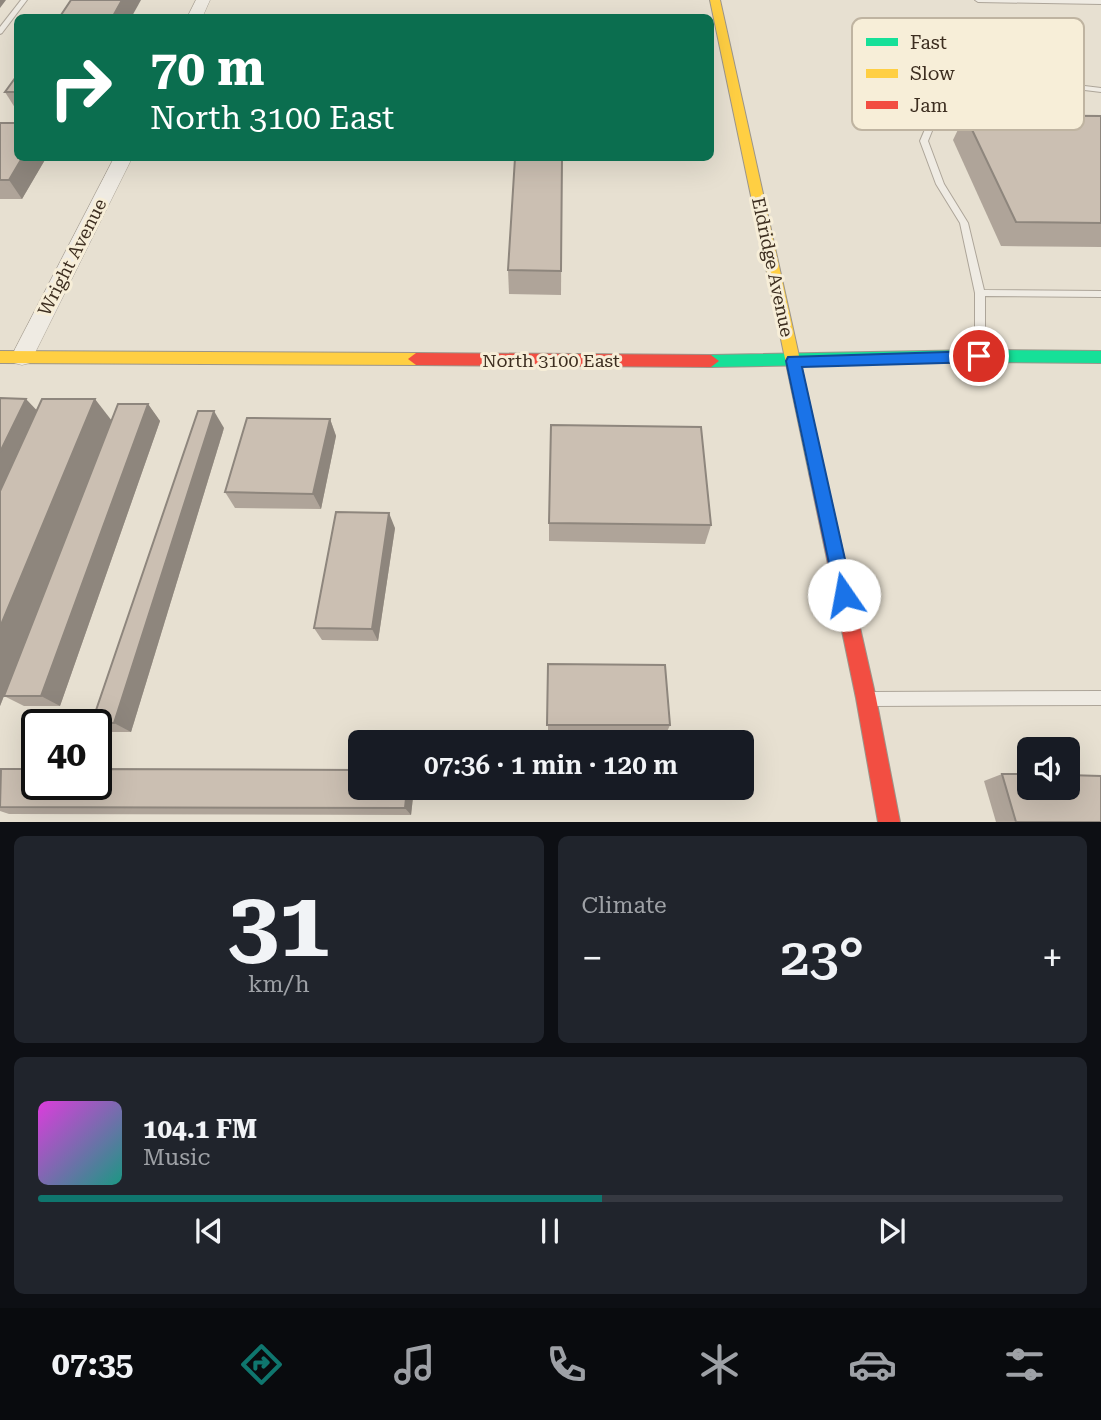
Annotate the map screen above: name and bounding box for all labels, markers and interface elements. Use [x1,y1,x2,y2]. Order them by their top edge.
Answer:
legend [852,18,1084,130]
text: Fast [910,31,947,54]
text: 70 m [150,40,265,97]
icon: right [35,42,126,133]
text: Slow [910,62,955,85]
text: Jam [910,94,948,117]
text: North 3100 East [150,99,394,137]
street label: Wright Avenue [33,195,111,319]
street label: Eldridge Avenue [748,195,798,339]
pin [949,326,1009,386]
icon: arrive [960,337,998,375]
street label: North 3100 East [482,350,620,371]
position arrow [807,558,881,632]
speed limit sign: 40 [21,709,112,800]
map controls [1017,737,1080,800]
button: sound [1017,737,1080,800]
text: 07:36 · 1 min · 120 m [424,750,678,780]
text: 31 [228,872,330,978]
text: Climate [582,892,667,919]
text: 23° [780,927,864,988]
text: − [582,936,603,980]
text: + [1042,936,1063,980]
text: km/h [248,971,310,998]
text: 104.1 FM [143,1114,257,1144]
text: Music [143,1144,210,1171]
icon: previous [190,1212,228,1250]
icon: pause [531,1212,569,1250]
icon: next [873,1212,911,1250]
icon: directions [237,1340,286,1389]
icon: music [390,1340,439,1389]
icon: phone [542,1340,591,1389]
icon: climate [695,1340,744,1389]
icon: car [848,1340,897,1389]
icon: filters [1000,1340,1049,1389]
text: 07:35 [52,1345,134,1383]

